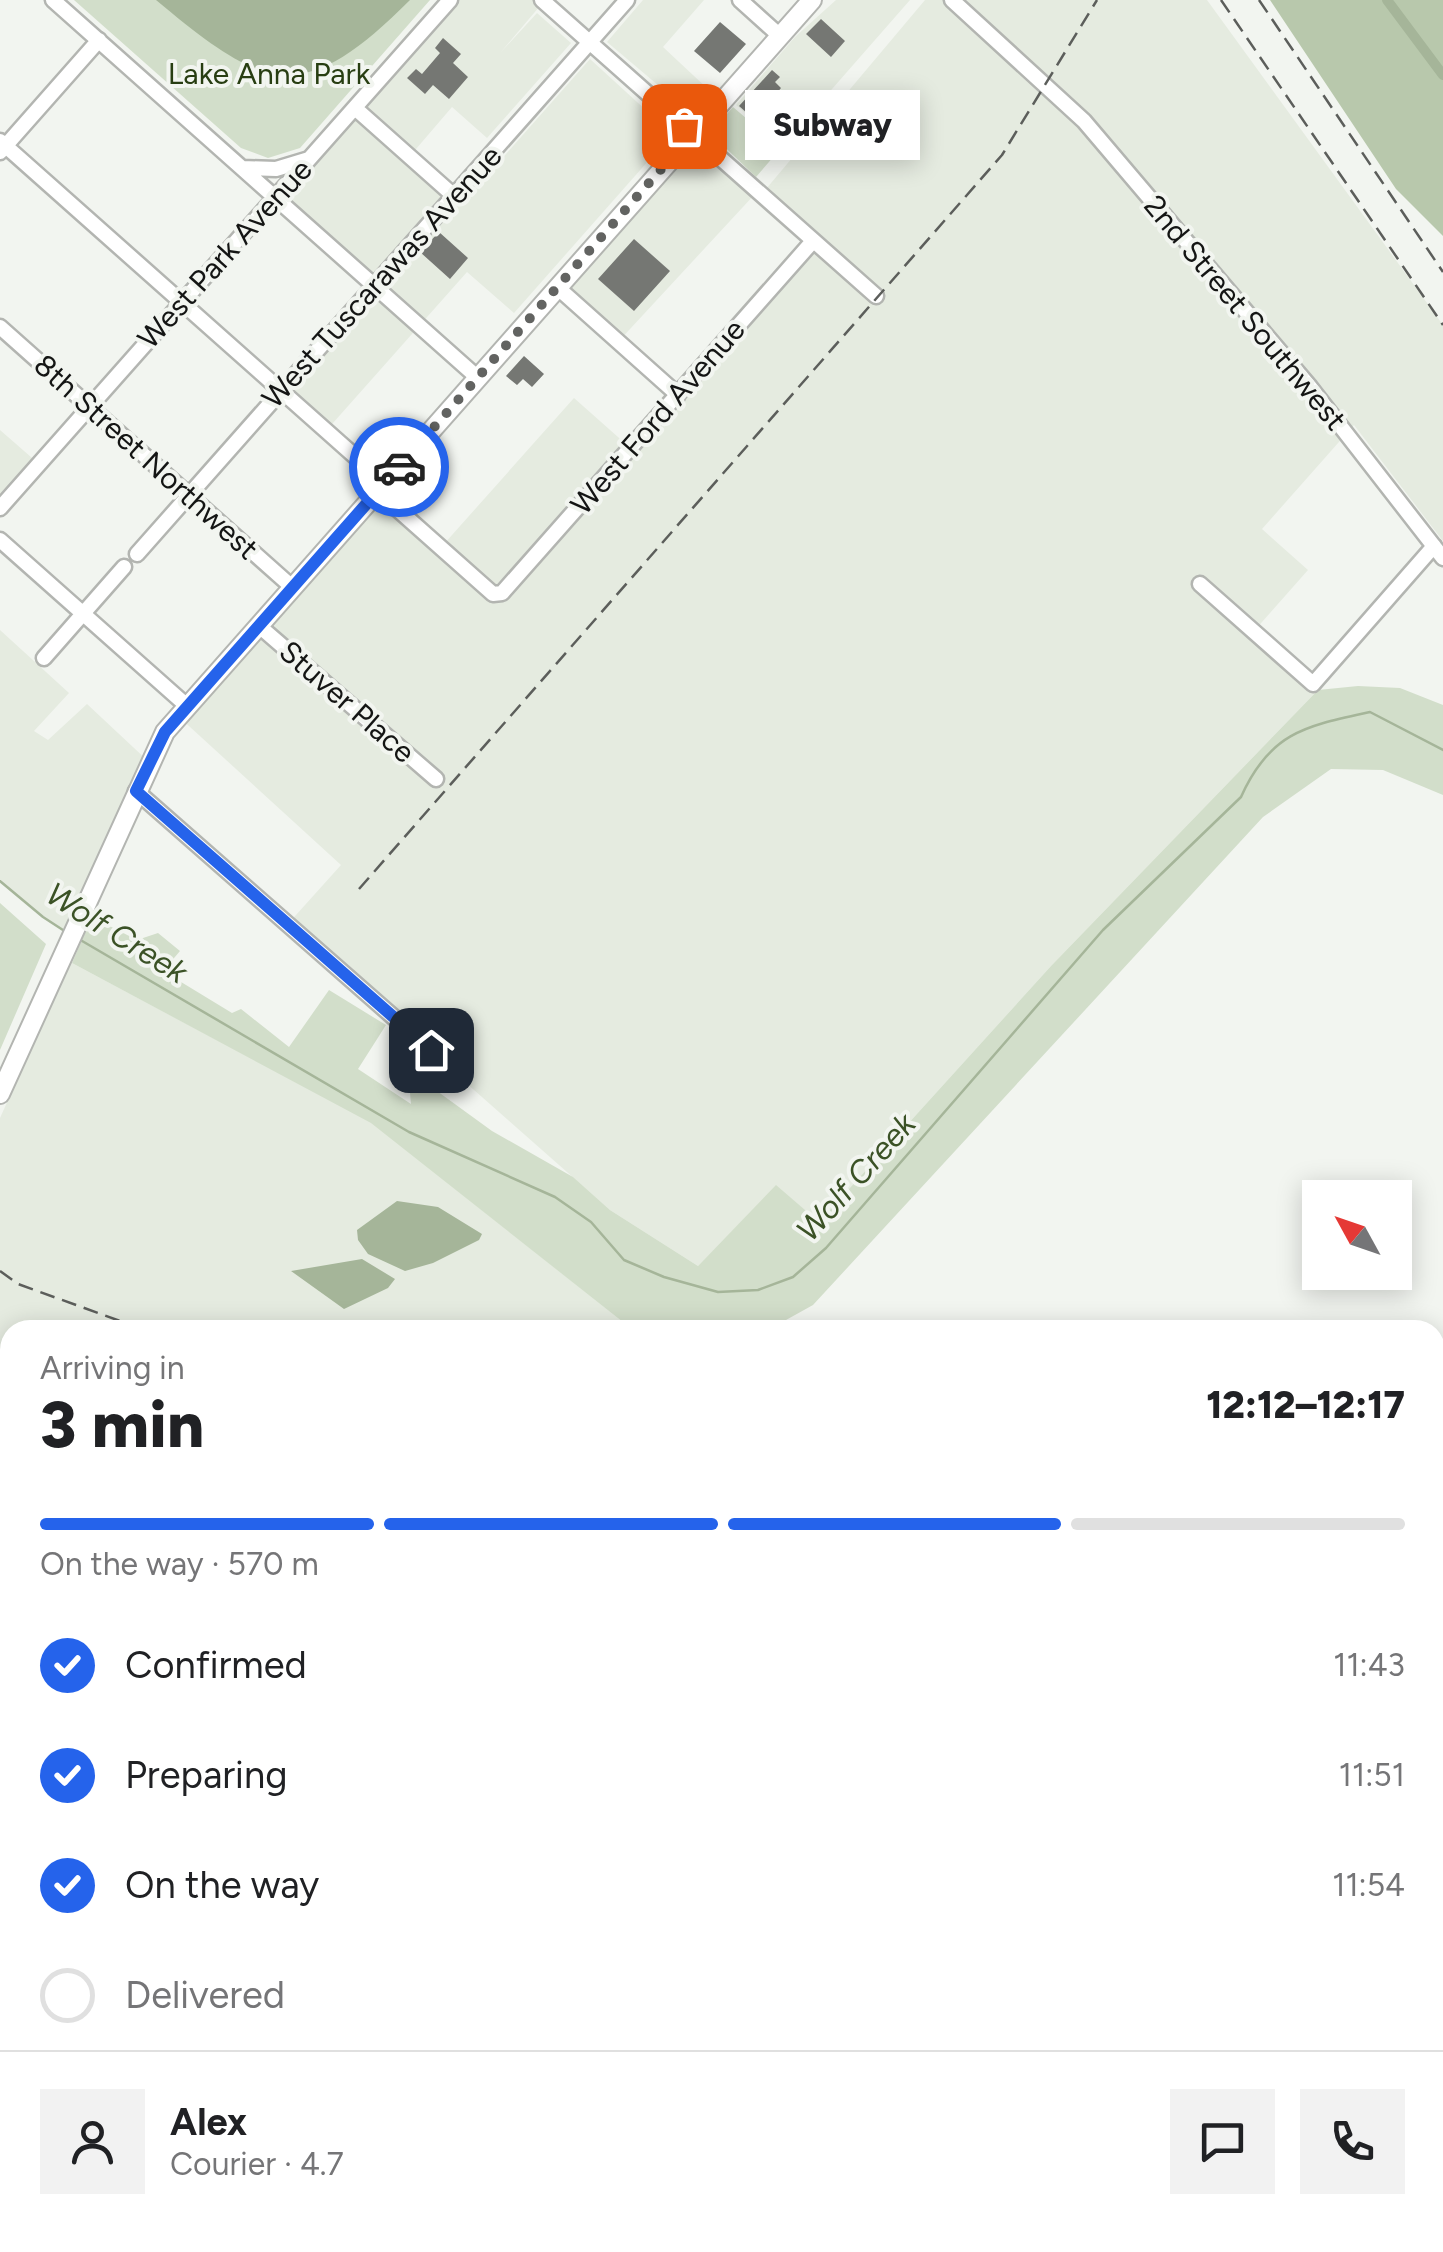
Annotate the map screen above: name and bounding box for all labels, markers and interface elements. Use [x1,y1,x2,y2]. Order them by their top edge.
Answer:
park label: Lake Anna Park [168,55,371,92]
pin [642,84,727,169]
callout: Subway [744,91,919,161]
icon: bag [657,99,712,154]
text: Subway [773,106,892,144]
street label: West Tuscarawas Avenue [254,138,509,416]
street label: West Park Avenue [130,151,320,356]
street label: 2nd Street Southwest [1136,188,1354,438]
street label: West Ford Avenue [563,311,753,522]
street label: 8th Street Northwest [27,346,266,567]
courier [349,417,449,517]
icon: car [372,440,427,495]
street label: Stuver Place [272,633,423,771]
water label: Wolf Creek [39,875,196,992]
pin [389,1008,474,1093]
icon: home [404,1023,459,1078]
water label: Wolf Creek [789,1104,924,1249]
north arrow [1302,1180,1412,1290]
map controls [1302,1180,1412,1290]
text: Arriving in [40,1349,185,1387]
text: 12:12–12:17 [1206,1382,1405,1428]
text: 3 min [40,1385,204,1463]
text: On the way · 570 m [40,1545,319,1583]
icon: check [40,1638,95,1693]
text: Confirmed [125,1642,307,1688]
text: 11:43 [1333,1646,1405,1684]
icon: check [40,1748,95,1803]
text: Preparing [125,1752,287,1798]
text: 11:51 [1339,1756,1405,1794]
icon: check [40,1858,95,1913]
text: On the way [125,1862,319,1908]
text: 11:54 [1332,1866,1405,1904]
text: Delivered [125,1972,285,2018]
button: person [40,2089,145,2194]
button: chat [1170,2089,1275,2194]
button: phone [1300,2089,1405,2194]
text: Alex [170,2099,247,2145]
text: Courier · 4.7 [170,2145,344,2183]

